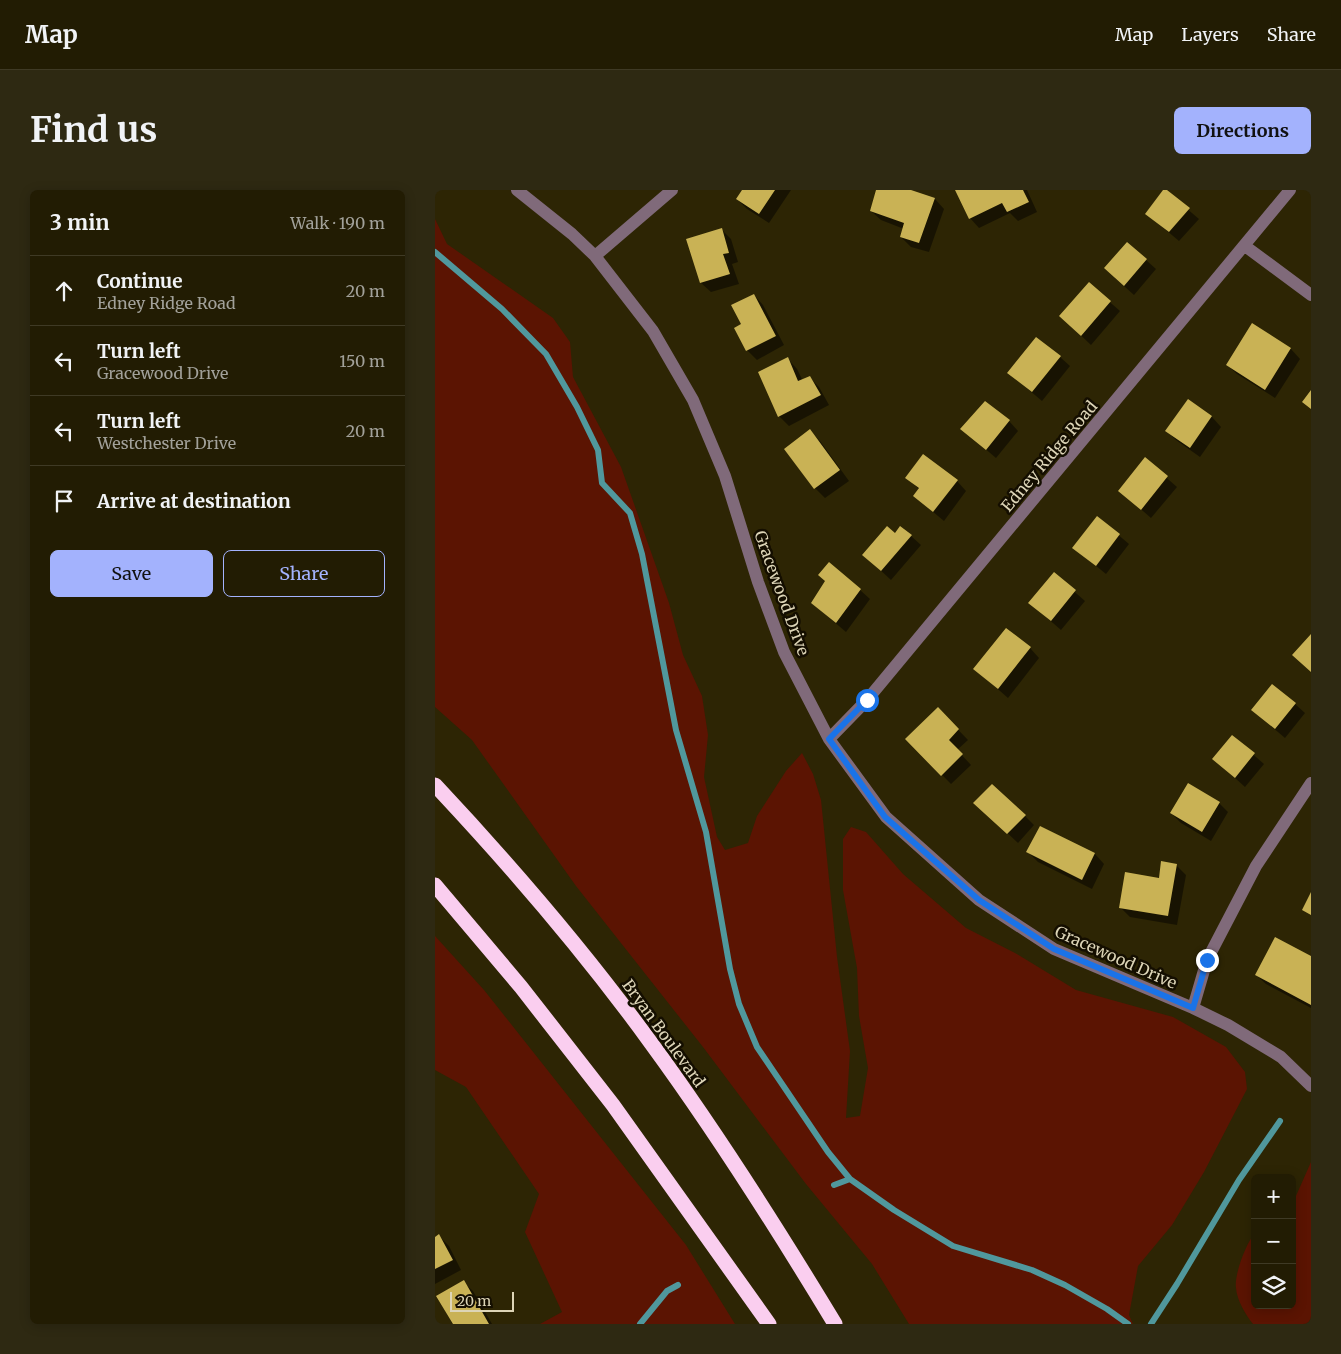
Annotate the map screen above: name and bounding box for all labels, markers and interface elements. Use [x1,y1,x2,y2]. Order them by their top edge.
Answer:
text: Map [25,19,78,50]
text: Map [1115,23,1153,46]
text: Layers [1181,23,1239,46]
text: Share [1267,23,1316,46]
button: Directions [1174,107,1311,154]
text: Find us [30,108,157,152]
text: 3 min [50,209,109,236]
text: Walk · 190 m [290,213,385,233]
text: Continue [97,269,183,293]
icon: ahead [50,277,78,305]
text: 20 m [346,281,385,301]
text: Edney Ridge Road [97,293,236,313]
text: Turn left [97,339,181,363]
icon: left [50,347,78,375]
text: 150 m [339,351,385,371]
text: Gracewood Drive [97,363,228,383]
street label: Edney Ridge Road [997,396,1101,515]
text: Turn left [97,409,181,433]
icon: left [50,417,78,445]
text: 20 m [346,421,385,441]
text: Westchester Drive [97,433,236,453]
icon: arrive [50,487,78,515]
text: Arrive at destination [97,489,291,513]
street label: Gracewood Drive [750,528,814,658]
button: Save [50,550,213,597]
button: Share [223,550,385,597]
route start [856,689,879,712]
street label: Gracewood Drive [1052,921,1180,993]
route end [1196,949,1219,972]
street label: Bryan Boulevard [618,975,710,1091]
map controls [1251,1174,1296,1309]
button: + [1251,1174,1296,1219]
button: − [1251,1219,1296,1264]
button: layers [1251,1264,1296,1309]
scale bar [450,1289,514,1312]
text: 20 m [457,1292,491,1310]

